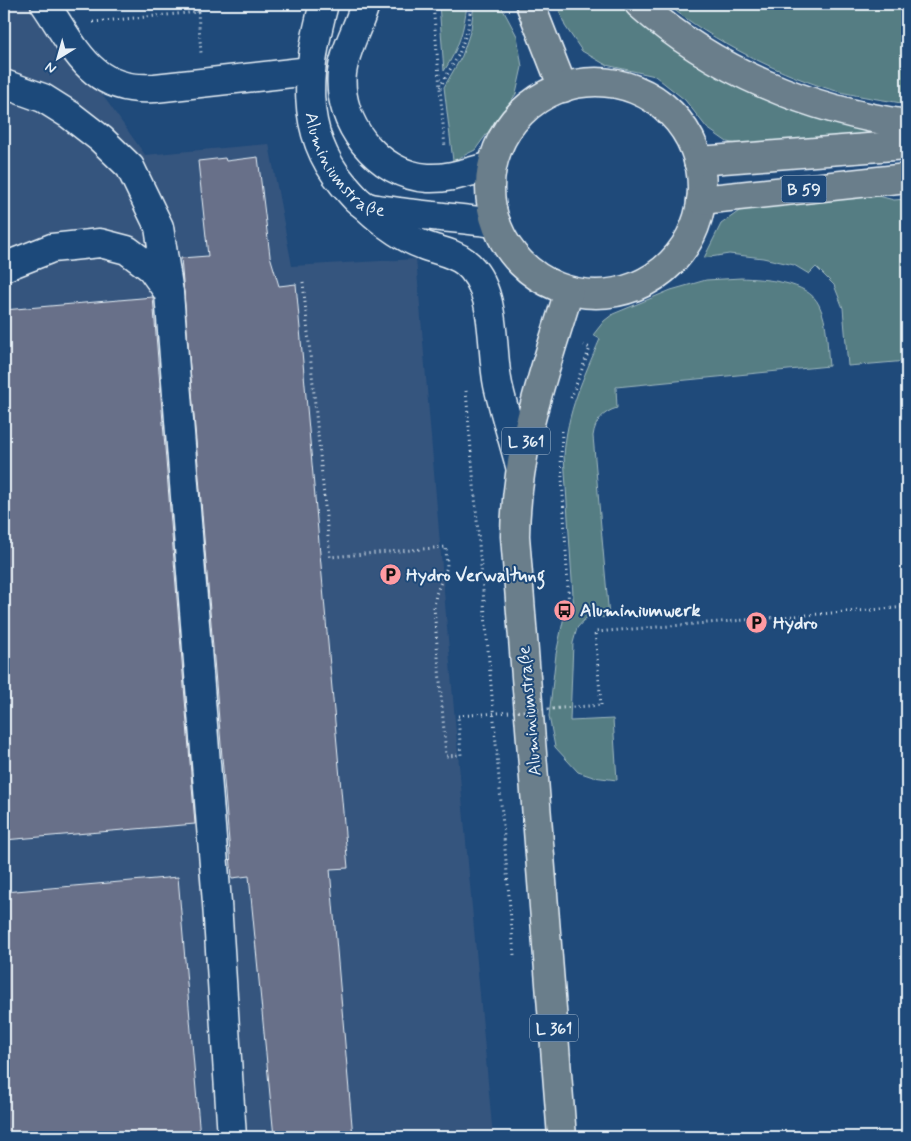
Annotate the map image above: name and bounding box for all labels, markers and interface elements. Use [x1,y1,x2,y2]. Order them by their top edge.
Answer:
north arrow [32,32,82,82]
text: N [42,58,60,78]
street label: Aluminiumstraße [299,110,386,223]
road number: B 59 [782,175,826,202]
road number: L 361 [502,428,550,454]
parking icon: Hydro Verwaltung [378,563,402,587]
place label: Hydro Verwaltung [406,564,545,590]
bus stop icon: Aluminiumwerk [552,598,576,622]
place label: Aluminiumwerk [580,599,700,623]
parking icon: Hydro [745,611,769,635]
place label: Hydro [773,612,818,636]
street label: Aluminiumstraße [512,645,548,777]
road number: L 361 [530,1014,578,1042]

